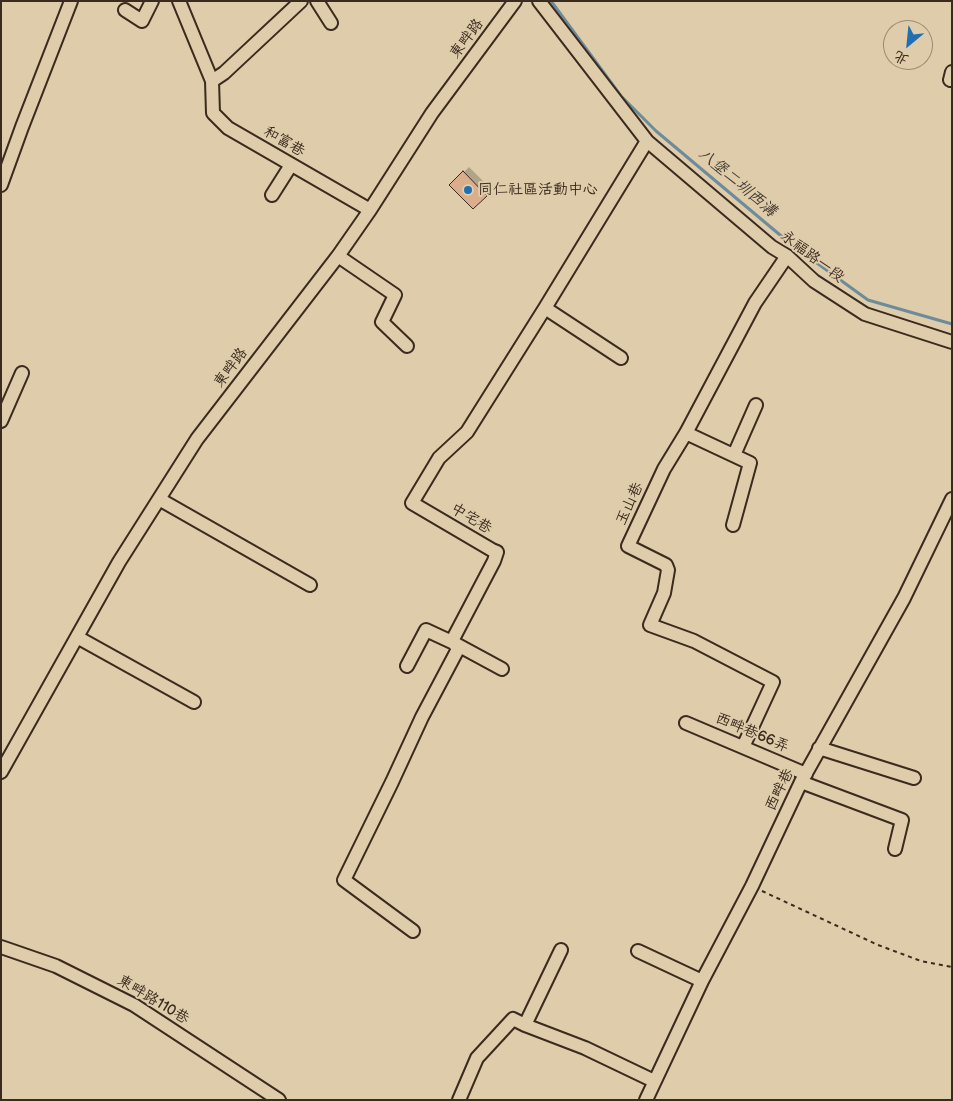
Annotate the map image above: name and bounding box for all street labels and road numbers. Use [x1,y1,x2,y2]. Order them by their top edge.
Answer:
street label: 東畔路 [446,16,488,62]
street label: 和富巷 [260,123,308,161]
street label: 永福路一段 [777,227,847,287]
street label: 東畔路 [210,345,252,391]
street label: 玉山巷 [612,480,648,528]
street label: 中宅巷 [447,500,495,538]
street label: 西畔巷66弄 [712,709,792,757]
street label: 西畔巷 [762,766,798,814]
street label: 東畔路110巷 [114,972,192,1028]

